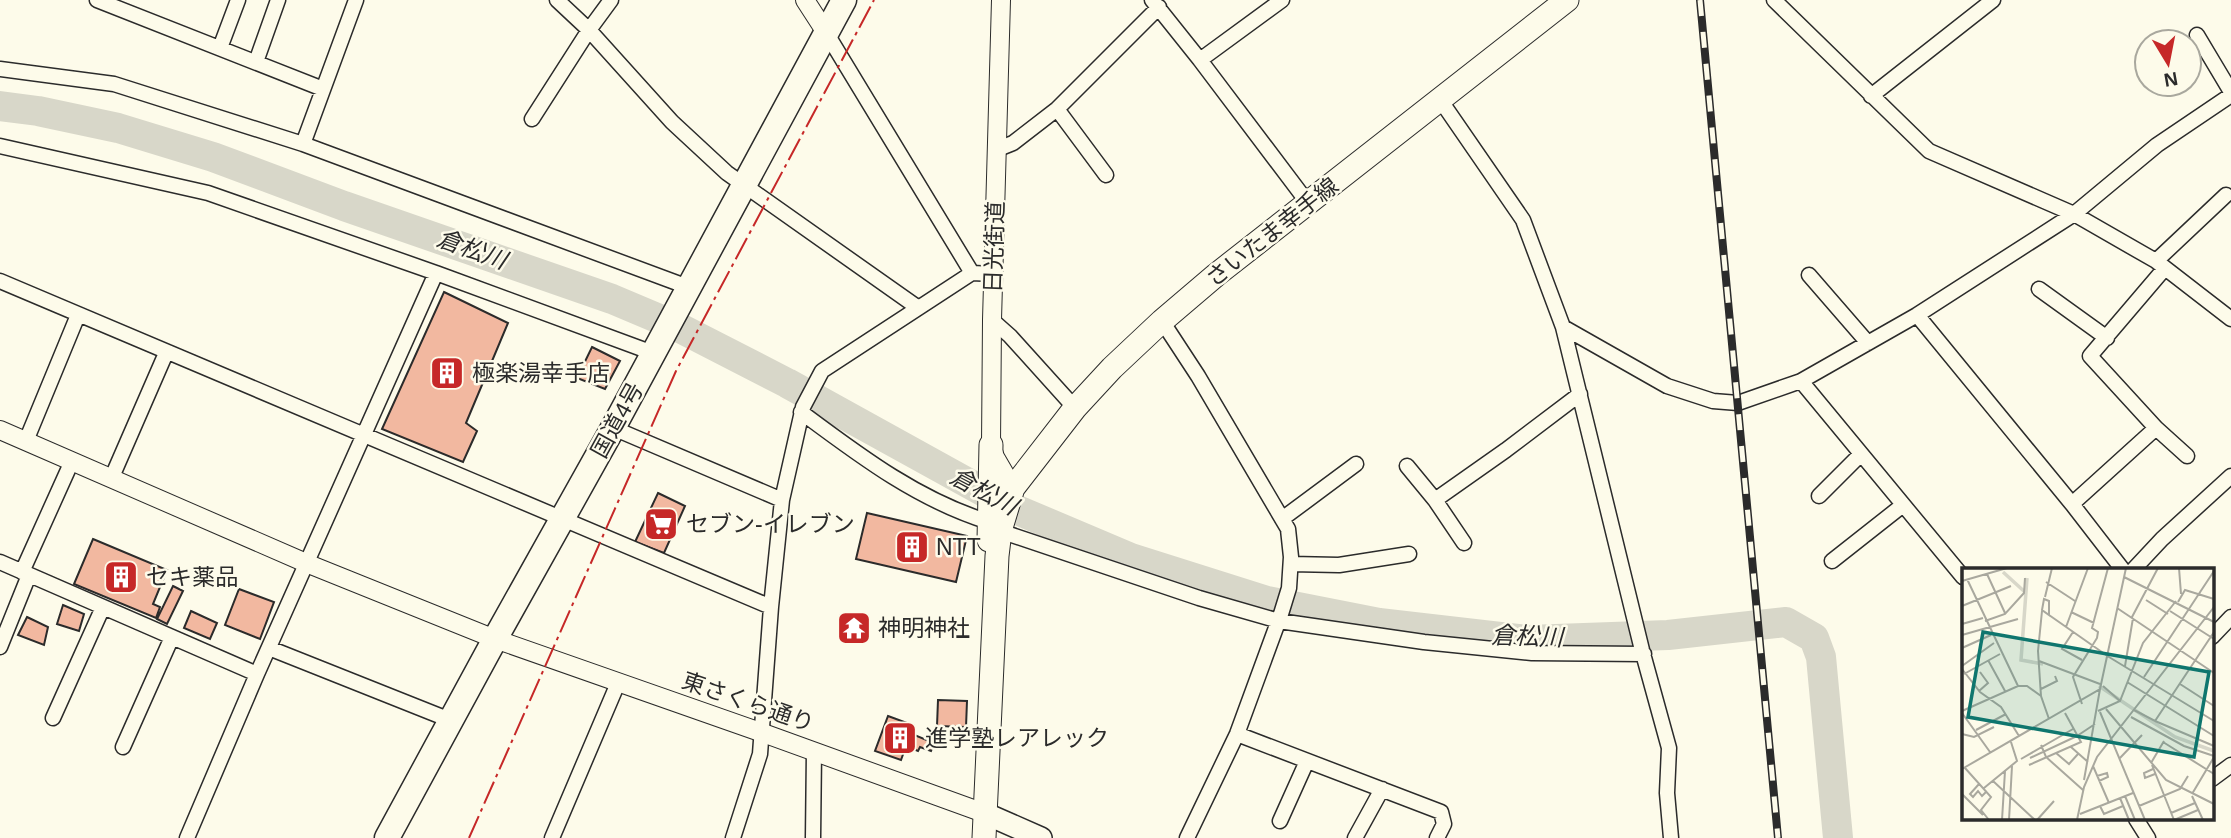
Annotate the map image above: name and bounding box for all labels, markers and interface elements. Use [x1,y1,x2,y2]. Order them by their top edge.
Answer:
north arrow [2133,28,2203,98]
text: N [2162,68,2179,91]
street label: さいたま幸手線 [1201,172,1343,292]
street label: 日光街道 [979,201,1009,293]
water label: 倉松川 [434,224,513,275]
building icon: 極楽湯幸手店 [428,354,466,392]
place label: 極楽湯幸手店 [472,360,610,386]
street label: 国道4号 [586,378,648,462]
water label: 倉松川 [946,462,1025,521]
supermarket icon: セブン-イレブン [642,505,680,543]
place label: セブン-イレブン [686,511,855,537]
building icon: NTT [893,528,931,566]
place label: NTT [936,534,981,560]
building icon: セキ薬品 [102,558,140,596]
place label: セキ薬品 [146,564,238,590]
inset map [1962,568,2214,820]
temple icon: 神明神社 [835,609,873,647]
place label: 神明神社 [878,615,970,641]
water label: 倉松川 [1491,621,1566,651]
street label: 東さくら通り [679,667,817,737]
building icon: 進学塾レアレック [881,719,919,757]
place label: 進学塾レアレック [925,725,1109,751]

